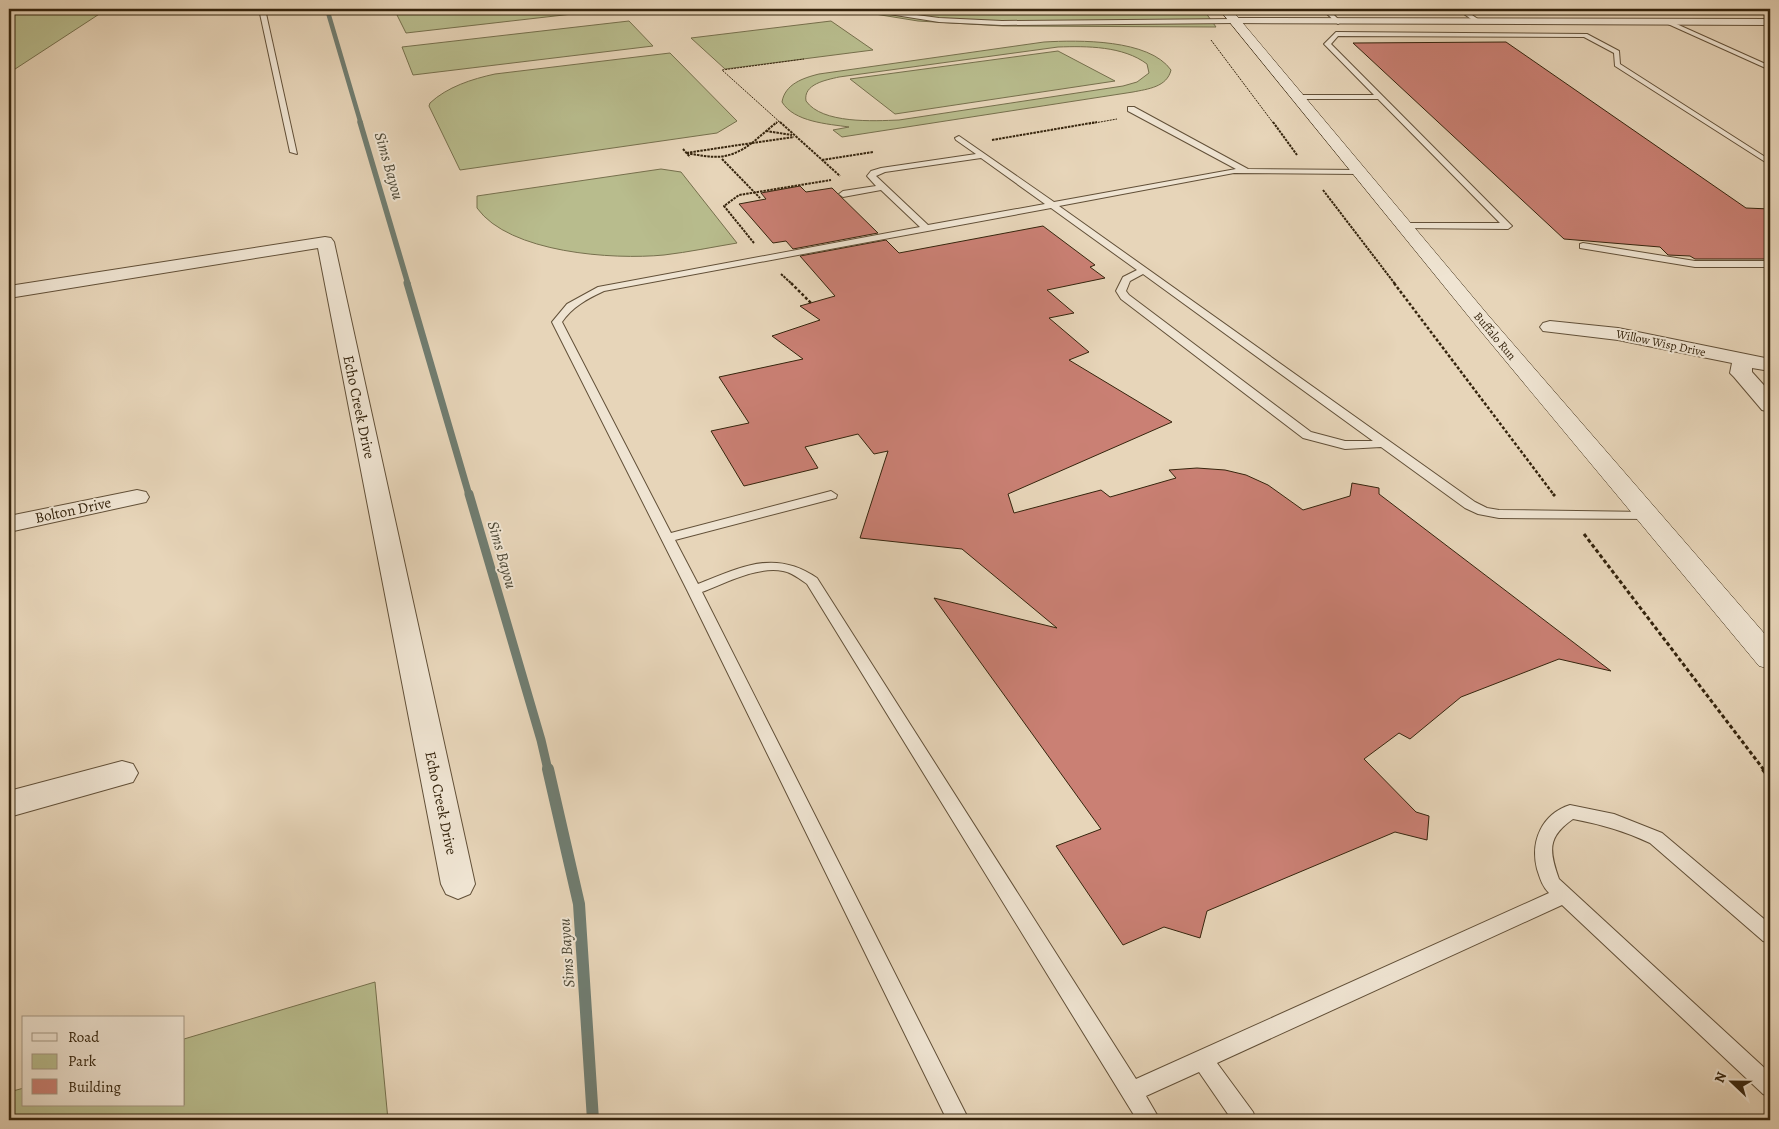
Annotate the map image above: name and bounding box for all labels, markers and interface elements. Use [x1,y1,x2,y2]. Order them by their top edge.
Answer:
water label: Sims Bayou [369,130,409,203]
street label: Buffalo Run [1470,309,1520,364]
street label: Willow Wisp Drive [1614,325,1707,360]
street label: Echo Creek Drive [338,353,380,461]
street label: Bolton Drive [33,492,113,528]
water label: Sims Bayou [482,519,522,592]
street label: Echo Creek Drive [420,749,462,857]
water label: Sims Bayou [554,917,580,988]
legend [22,1016,185,1106]
text: Road [68,1027,100,1047]
text: Park [68,1051,97,1071]
north arrow [1706,1056,1756,1106]
text: N [1710,1069,1731,1086]
text: Building [68,1077,121,1097]

